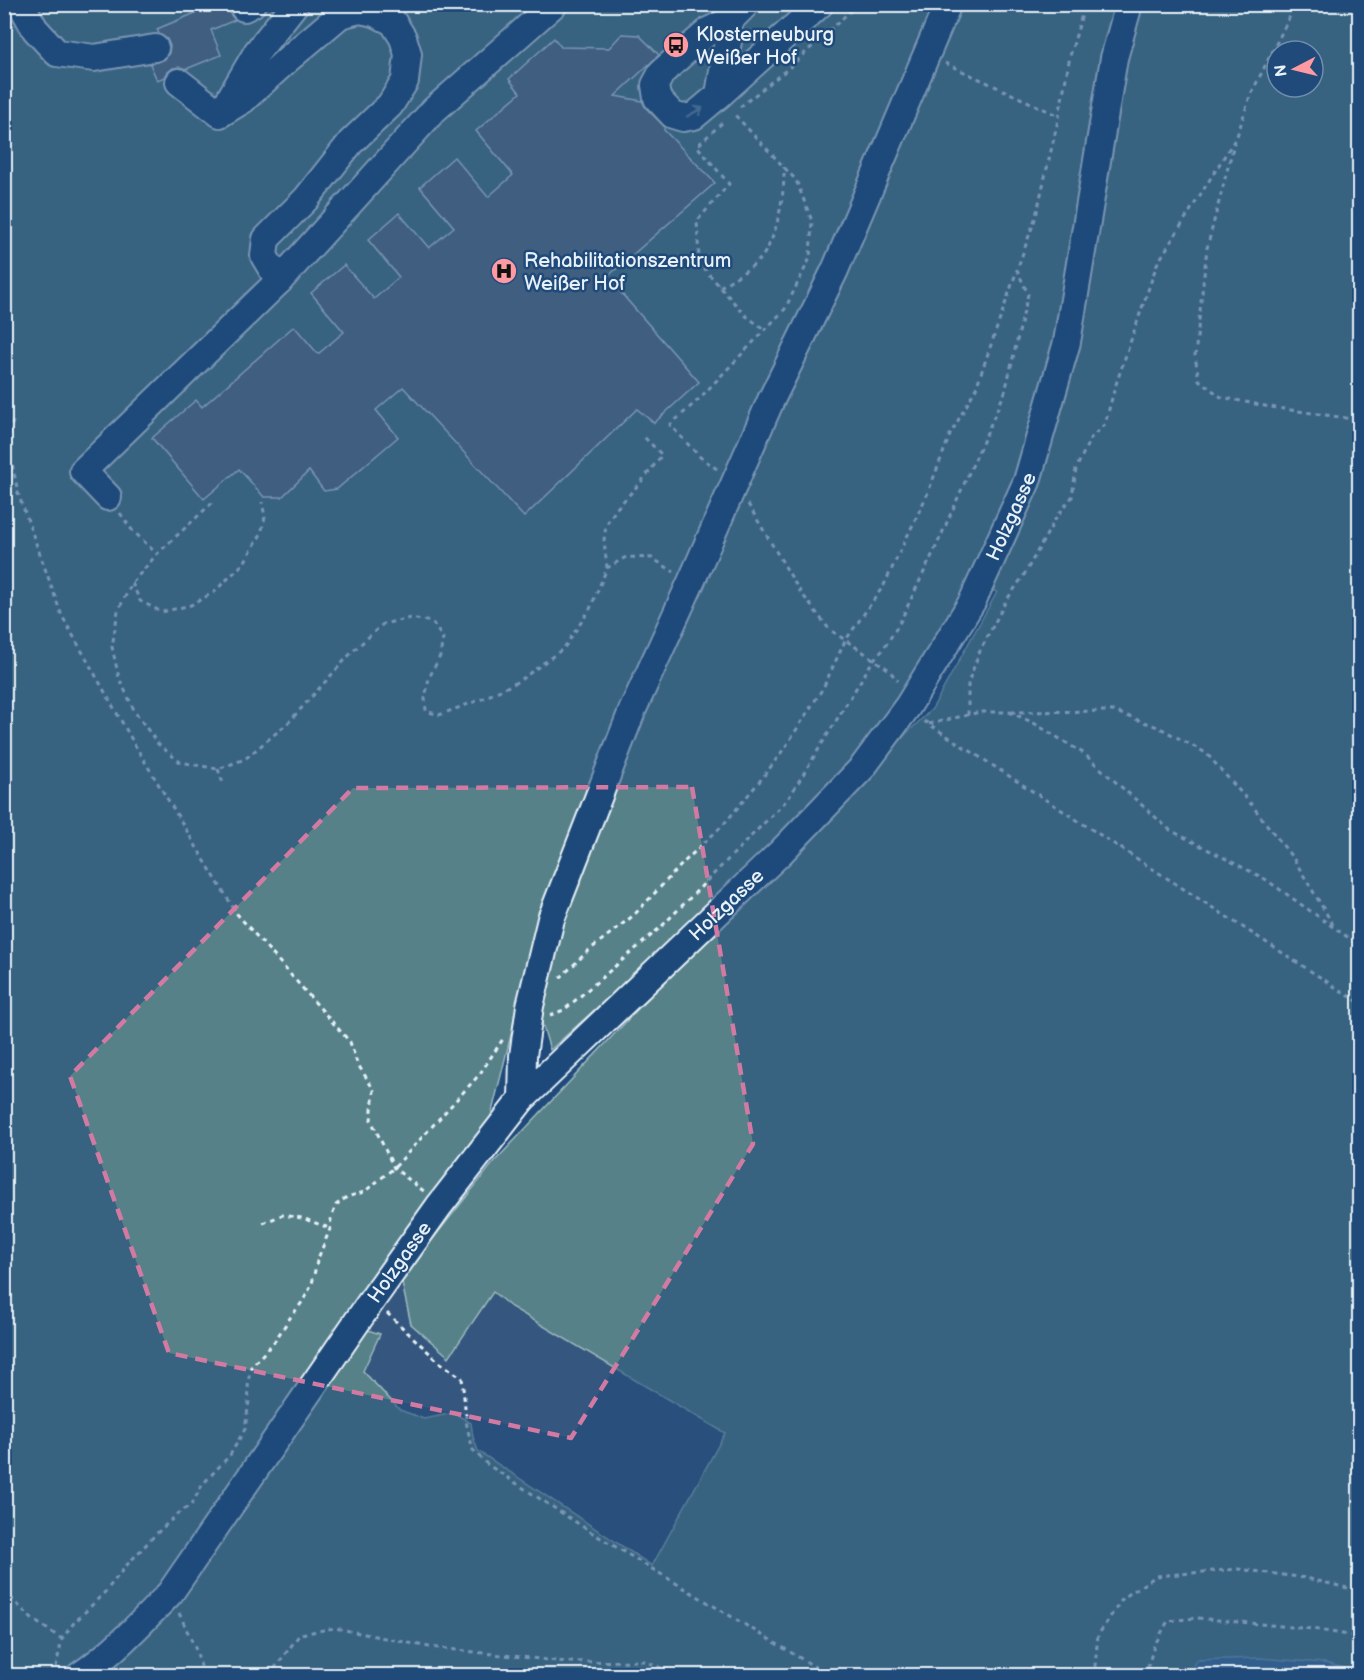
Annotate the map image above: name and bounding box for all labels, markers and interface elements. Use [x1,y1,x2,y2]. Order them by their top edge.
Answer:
place label: Klosterneuburg Weißer Hof [696,23,834,70]
bus stop icon: Klosterneuburg Weißer Hof [661,30,691,60]
north arrow [1265,39,1325,99]
text: N [1271,64,1292,78]
one-way arrow [686,106,703,118]
place label: Rehabilitationszentrum Weißer Hof [524,249,731,296]
hospital icon: Rehabilitationszentrum Weißer Hof [489,256,519,286]
street label: Holzgasse [981,470,1042,565]
street label: Holzgasse [684,864,769,946]
street label: Holzgasse [363,1217,437,1308]

